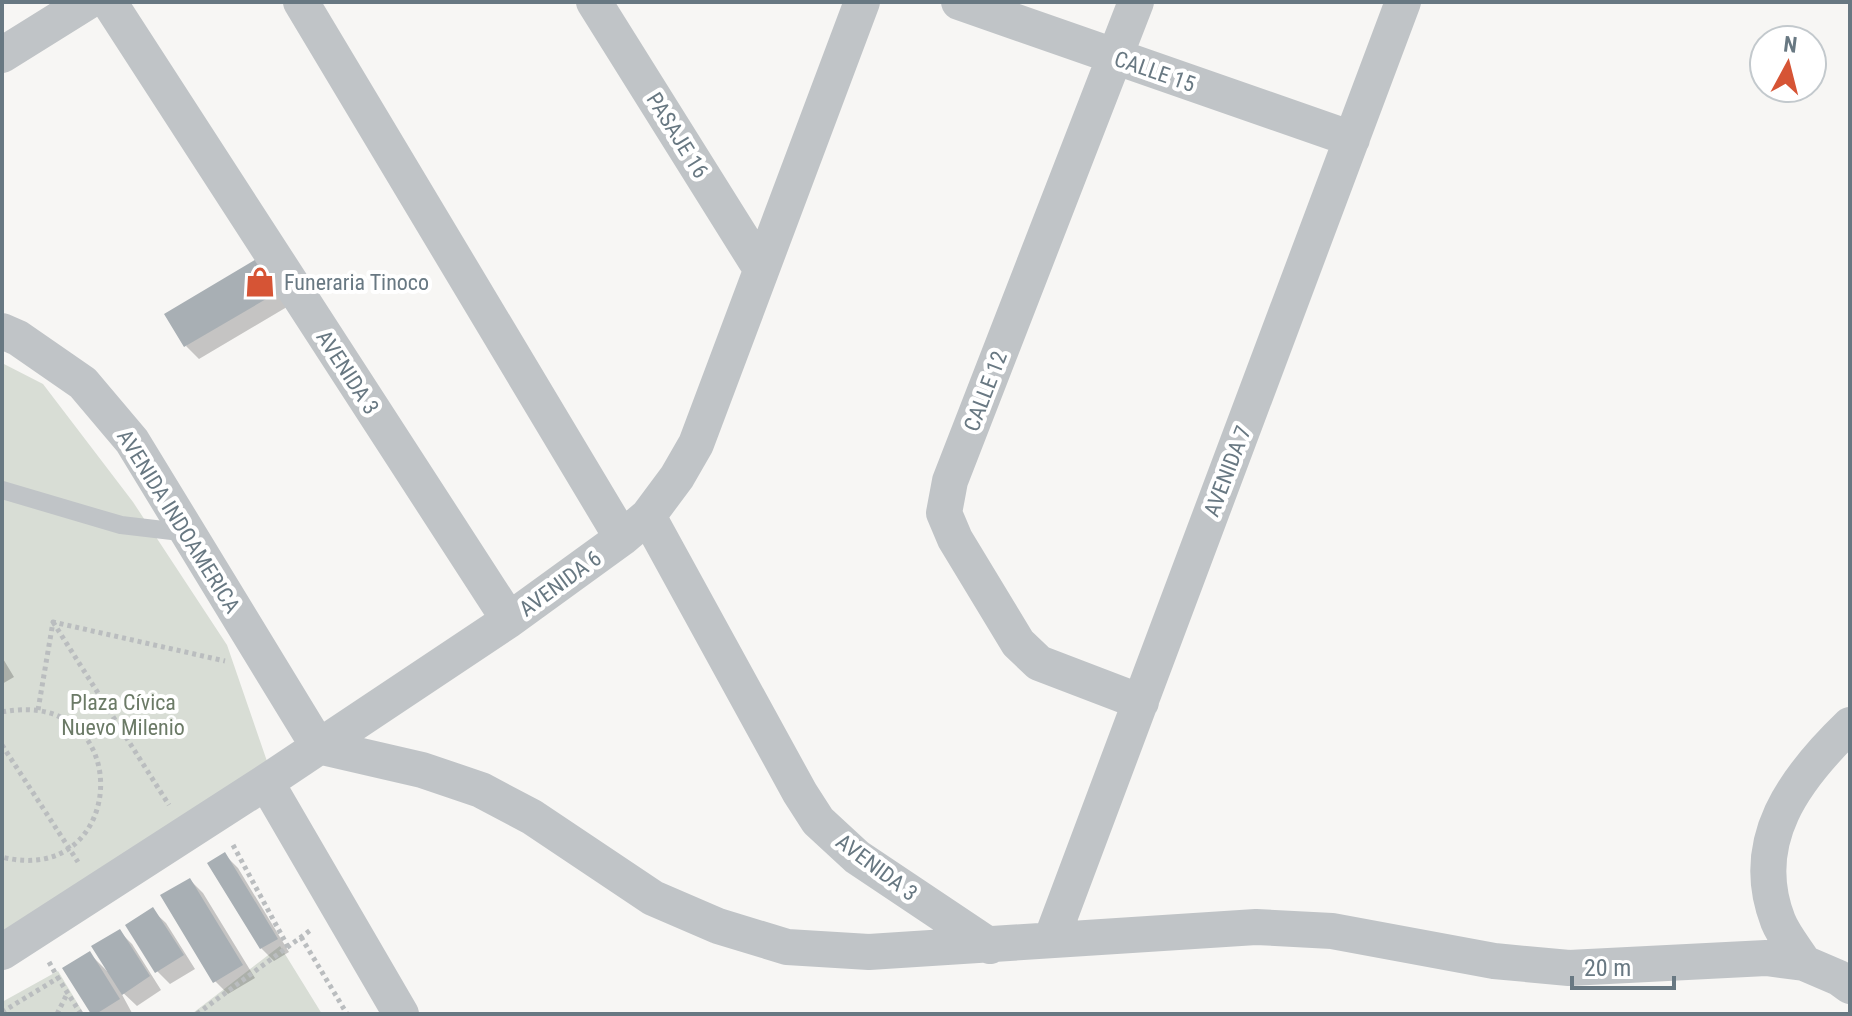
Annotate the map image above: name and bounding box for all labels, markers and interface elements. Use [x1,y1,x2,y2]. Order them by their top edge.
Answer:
north arrow [1748,24,1828,104]
text: N [1782,31,1799,58]
street label: CALLE 15 [1111,46,1199,97]
street label: PASAJE 16 [642,88,714,183]
shop icon: Funeraria Tinoco [243,265,277,299]
place label: Funeraria Tinoco [284,270,429,295]
street label: AVENIDA 3 [311,326,384,419]
street label: CALLE 12 [959,348,1012,435]
street label: AVENIDA 7 [1199,422,1256,520]
street label: AVENIDA INDOAMERICA [112,425,245,618]
street label: AVENIDA 6 [514,545,606,621]
park label: Plaza Cívica Nuevo Milenio [61,690,185,740]
street label: AVENIDA 3 [831,829,922,906]
scale bar [1572,940,1674,990]
text: 20 m [1584,954,1631,982]

